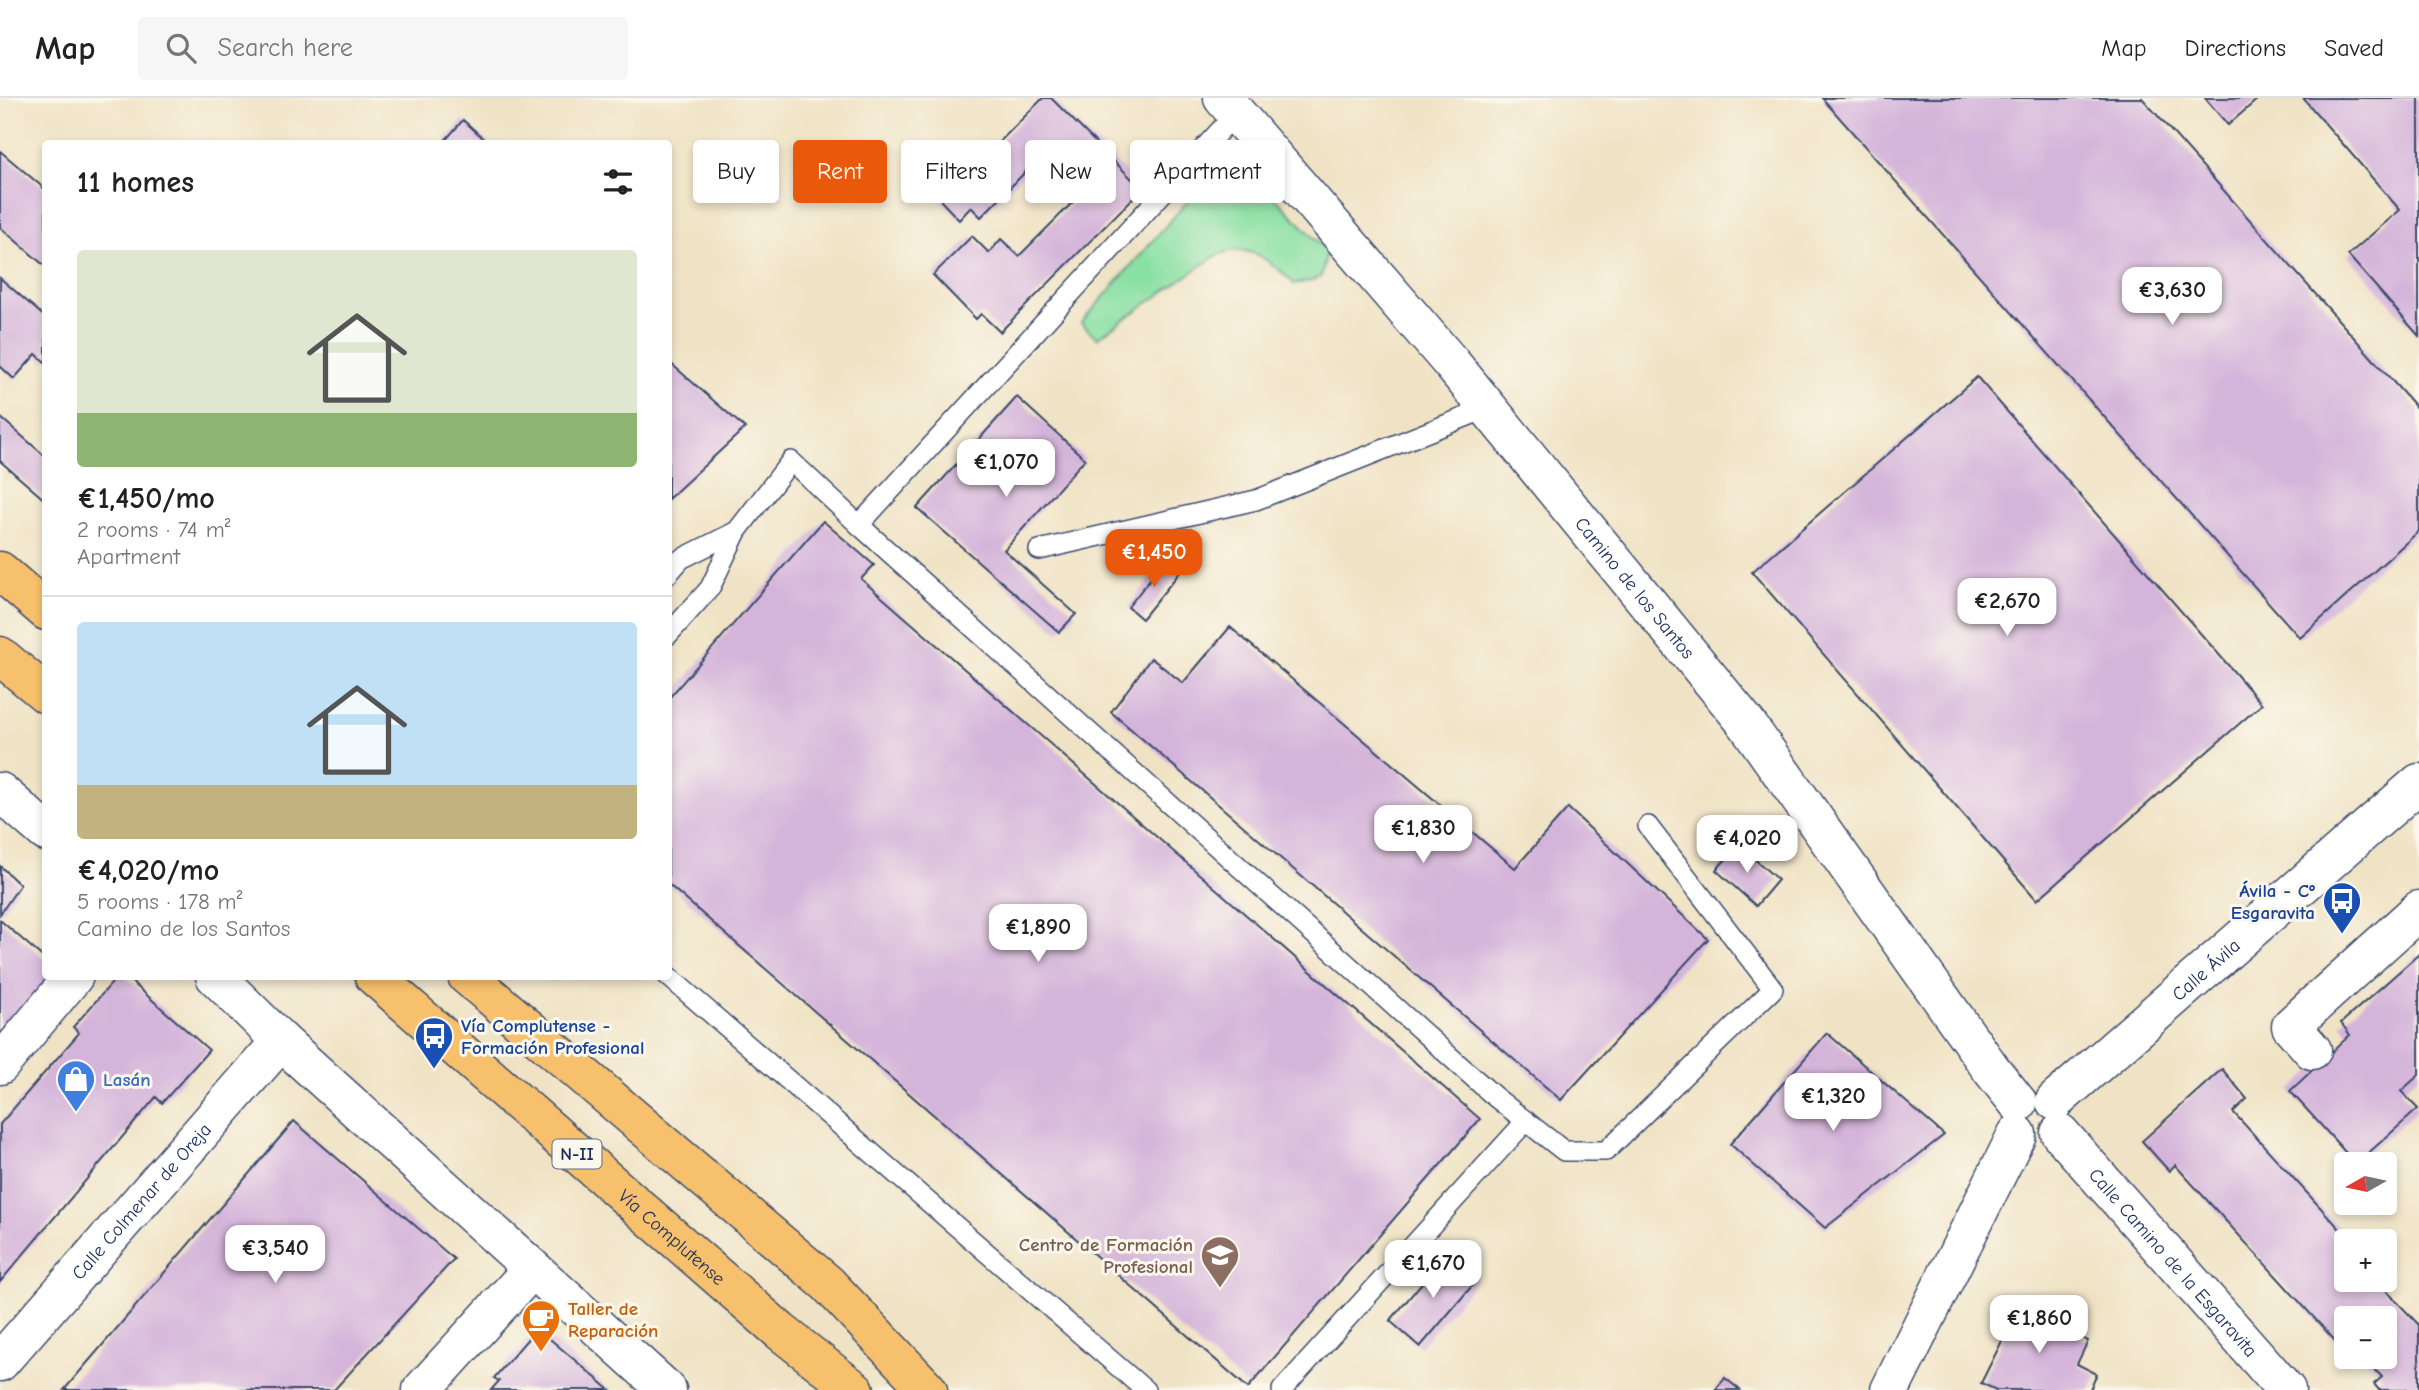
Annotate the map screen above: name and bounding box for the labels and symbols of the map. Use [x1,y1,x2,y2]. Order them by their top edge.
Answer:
pin: €3,630 [2115,268,2229,327]
pin: €1,070 [949,440,1063,499]
street label: Camino de los Santos [1570,513,1699,663]
pin: €1,450 [1097,530,1211,589]
pin: €2,670 [1950,578,2064,638]
pin: €1,830 [1366,806,1480,865]
pin: €4,020 [1690,816,1804,875]
place label: Ávila - Cº Esgaravita [2231,880,2315,924]
bus stop icon: Ávila - Cº Esgaravita [2321,880,2363,935]
pin: €1,890 [981,904,1095,964]
street label: Calle Ávila [2168,935,2245,1006]
bus stop icon: Vía Complutense - Formación Profesional [413,1015,455,1070]
place label: Vía Complutense - Formación Profesional [461,1015,644,1059]
shop icon: Lasán [55,1058,97,1113]
place label: Lasán [103,1069,150,1091]
pin: €1,320 [1776,1074,1890,1133]
street label: Calle Colmenar de Oreja [67,1119,216,1284]
road number: N-II [552,1140,602,1168]
north arrow [2334,1152,2398,1214]
street label: Calle Camino de la Esgaravita [2084,1164,2262,1362]
street label: Vía Complutense [614,1185,729,1290]
pin: €3,540 [218,1226,332,1285]
place label: Centro de Formación Profesional [1019,1234,1193,1278]
school or university icon: Centro de Formación Profesional [1199,1234,1241,1289]
pin: €1,670 [1376,1240,1490,1300]
pin: €1,860 [1982,1296,2096,1355]
cafe icon: Taller de Reparación [520,1298,562,1353]
place label: Taller de Reparación [568,1298,658,1342]

